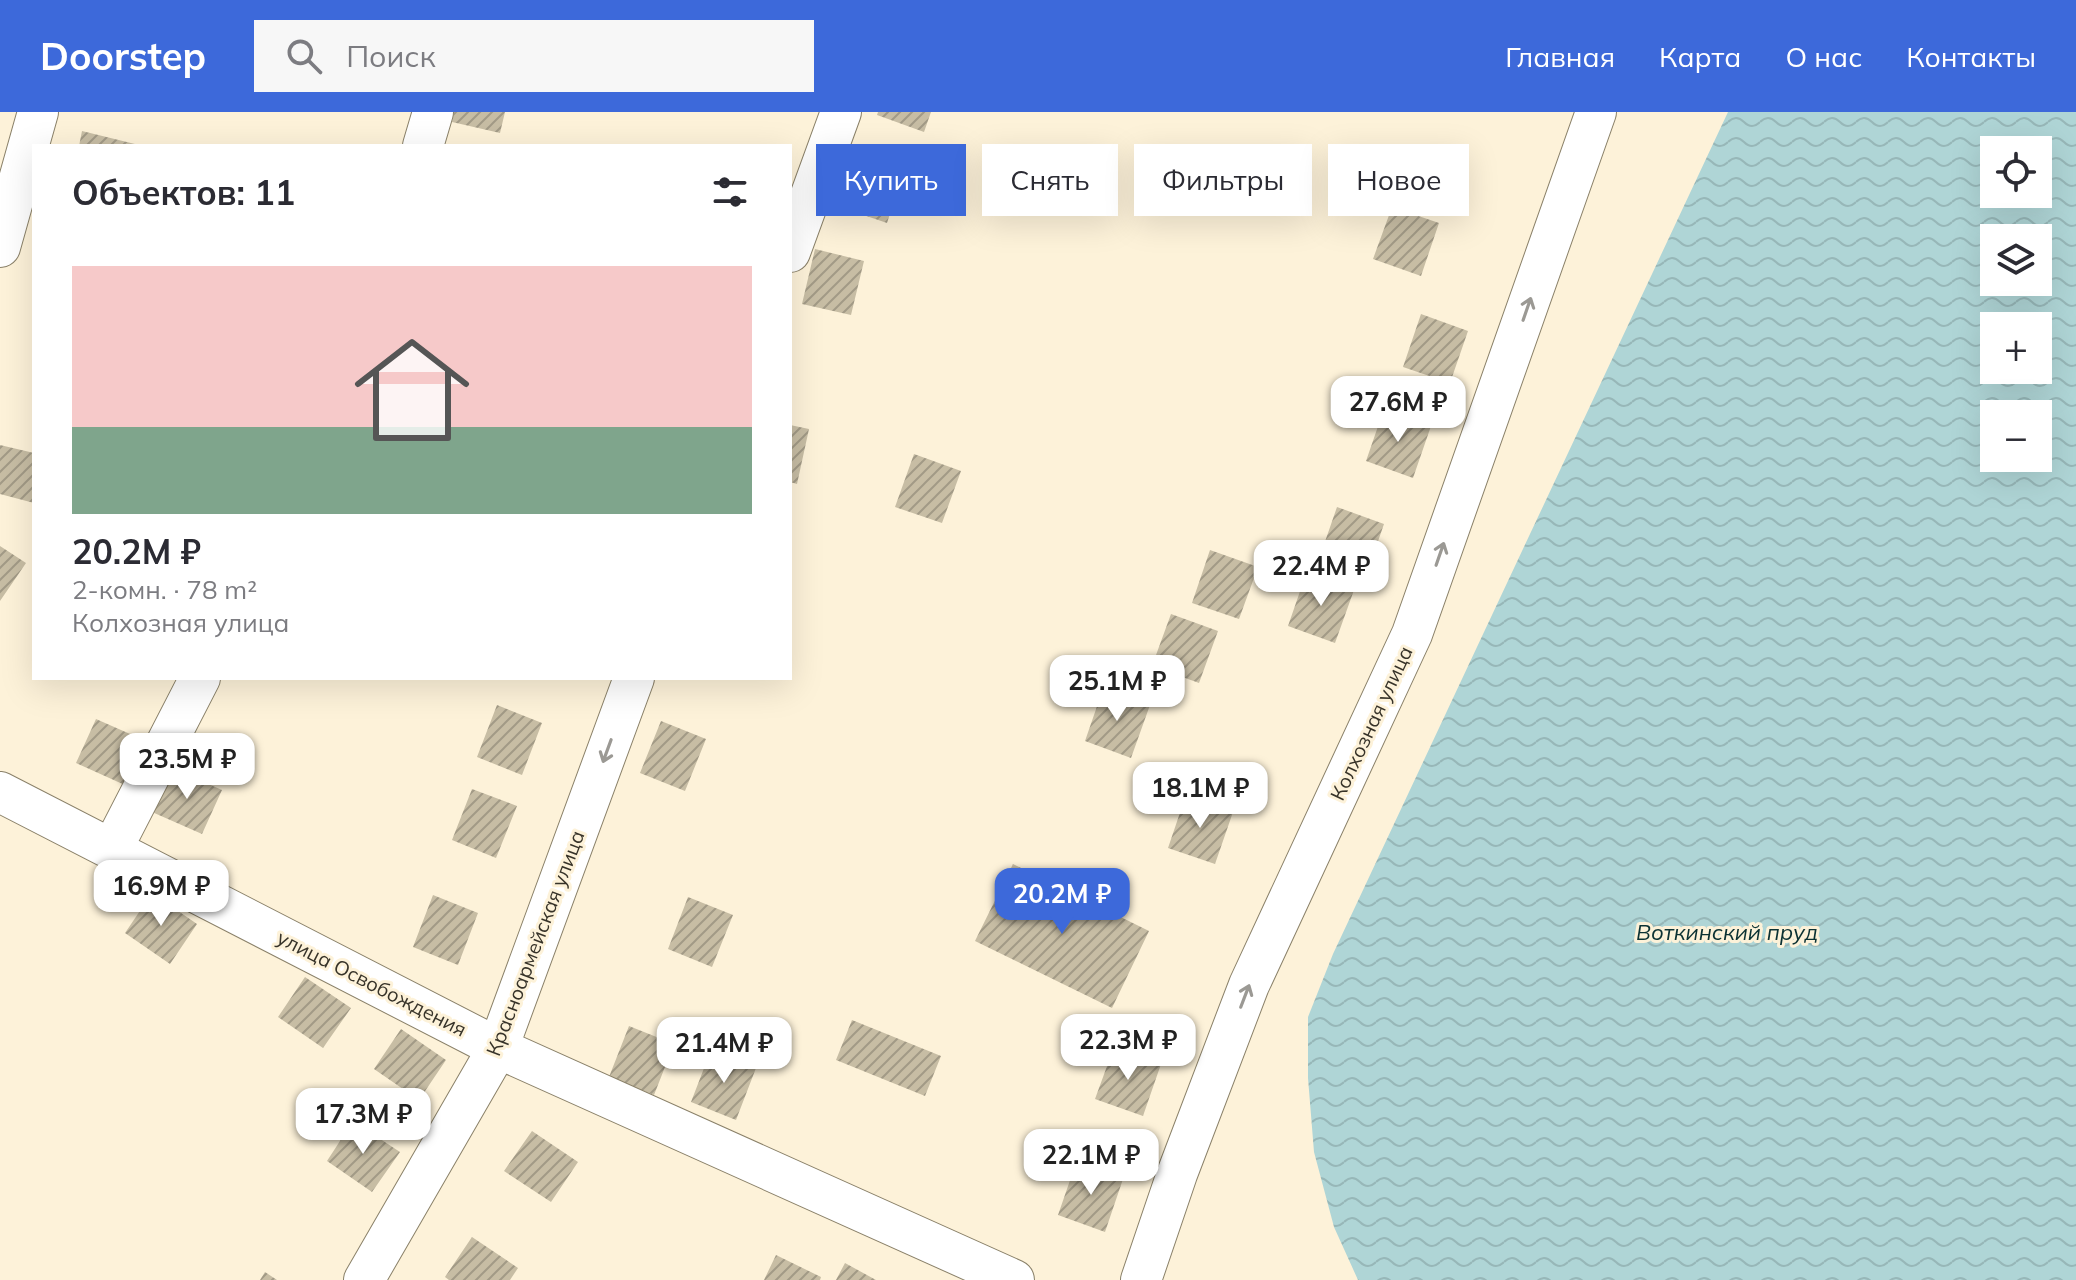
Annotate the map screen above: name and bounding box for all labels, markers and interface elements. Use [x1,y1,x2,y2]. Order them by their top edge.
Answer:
search box [254,20,814,92]
text: Doorstep [40,32,206,80]
icon: search [282,34,326,78]
text: Поиск [346,37,436,75]
text: Главная [1505,39,1615,74]
text: Карта [1659,39,1741,74]
text: О нас [1785,39,1862,74]
text: Контакты [1906,39,2036,74]
map controls [1980,136,2052,472]
button: locate [1980,136,2052,208]
chip: Купить [816,144,966,216]
chip: Снять [982,144,1118,216]
chip: Фильтры [1134,144,1312,216]
chip: Новое [1328,144,1469,216]
icon: filters [708,170,752,214]
text: Объектов: 11 [72,171,295,214]
button: layers [1980,224,2052,296]
one-way arrow [1520,297,1535,322]
button: + [1980,312,2052,384]
icon: home [340,318,484,462]
pin: 27.6M ₽ [1324,376,1472,444]
text: 27.6M ₽ [1349,385,1447,418]
button: − [1980,400,2052,472]
text: 20.2M ₽ [72,530,201,573]
pin: 22.4M ₽ [1247,540,1395,608]
one-way arrow [1434,542,1448,567]
text: 22.4M ₽ [1272,549,1370,582]
text: 2-комн. · 78 m² [72,573,257,606]
text: Колхозная улица [72,606,289,639]
street label: Колхозная улица [1324,642,1418,804]
pin: 25.1M ₽ [1043,655,1191,723]
text: 25.1M ₽ [1068,664,1166,697]
pin: 23.5M ₽ [113,733,261,801]
one-way arrow [599,738,613,763]
text: 23.5M ₽ [138,742,236,775]
pin: 18.1M ₽ [1126,762,1274,830]
text: 18.1M ₽ [1151,771,1249,804]
street label: Красноармейская улица [480,827,590,1059]
pin: 16.9M ₽ [87,860,235,928]
pin: 20.2M ₽ [988,868,1136,936]
text: 16.9M ₽ [112,869,210,902]
text: 20.2M ₽ [1013,877,1111,910]
water label: Воткинский пруд [1636,918,1818,946]
street label: улица Освобождения [273,924,471,1042]
one-way arrow [1239,984,1253,1009]
pin: 22.3M ₽ [1054,1014,1202,1082]
pin: 21.4M ₽ [650,1017,798,1085]
text: 22.3M ₽ [1079,1023,1177,1056]
text: 21.4M ₽ [675,1026,773,1059]
pin: 17.3M ₽ [289,1088,437,1156]
text: 17.3M ₽ [314,1097,412,1130]
pin: 22.1M ₽ [1017,1129,1165,1197]
text: 22.1M ₽ [1042,1138,1140,1171]

